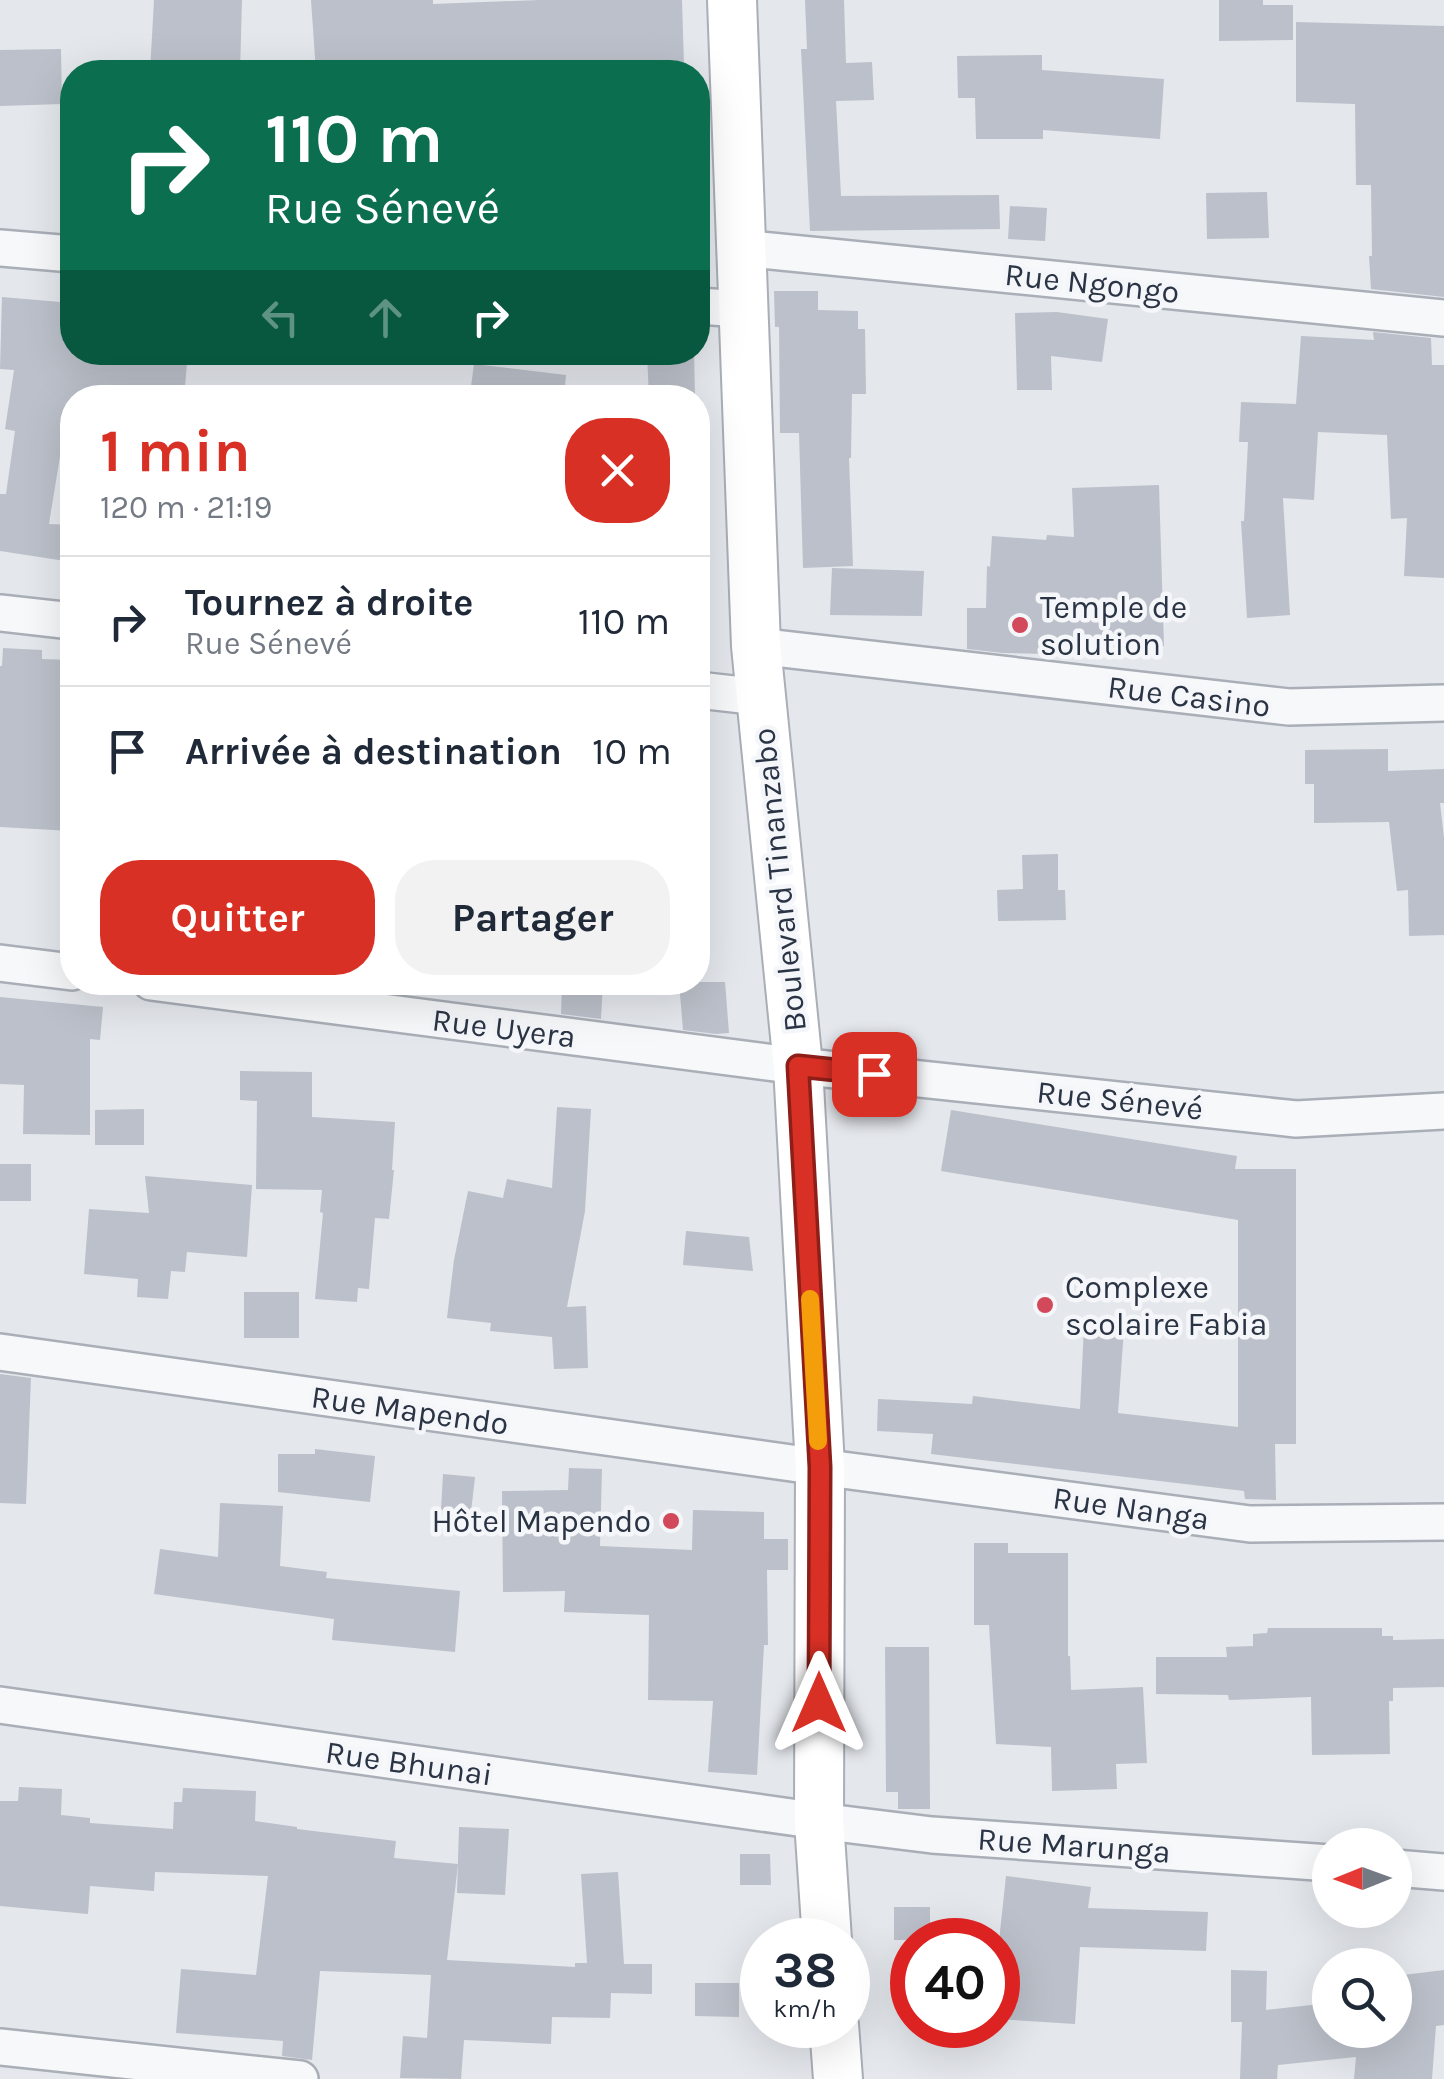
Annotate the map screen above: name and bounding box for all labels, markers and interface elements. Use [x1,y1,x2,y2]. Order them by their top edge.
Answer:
text: 110 m [265,98,443,180]
icon: right [100,100,230,230]
text: Rue Sénevé [265,182,500,234]
street label: Rue Ngongo [1003,256,1181,311]
icon: left [253,290,308,345]
icon: ahead [358,290,413,345]
icon: right [463,290,518,345]
text: 1 min [100,416,251,486]
button: close [565,418,670,523]
text: 120 m · 21:19 [100,489,272,526]
text: Tournez à droite [185,580,473,625]
place label: Temple de solution [1040,589,1187,663]
icon: right [100,594,155,649]
text: 110 m [578,599,670,644]
marker: Temple de solution [1009,614,1031,636]
text: Rue Sénevé [185,625,352,662]
street label: Rue Casino [1106,668,1272,725]
icon: arrive [100,724,155,779]
street label: Boulevard Tinanzabo [745,726,814,1034]
text: Arrivée à destination [185,729,562,774]
text: 10 m [592,729,672,774]
button: Quitter [100,860,375,975]
button: Partager [395,860,670,975]
street label: Rue Uyera [430,1001,578,1056]
pin [832,1032,917,1117]
icon: arrive [847,1047,902,1102]
street label: Rue Sénevé [1035,1073,1205,1128]
place label: Complexe scolaire Fabia [1065,1269,1267,1343]
marker: Complexe scolaire Fabia [1034,1294,1056,1316]
street label: Rue Mapendo [309,1378,511,1443]
street label: Rue Nanga [1050,1479,1211,1538]
place label: Hôtel Mapendo [431,1503,651,1540]
marker: Hôtel Mapendo [660,1510,682,1532]
position arrow [767,1651,871,1755]
street label: Rue Bhunai [323,1733,495,1794]
street label: Rue Marunga [976,1820,1172,1871]
north arrow [1312,1828,1412,1928]
map controls [1312,1828,1412,2048]
speed limit sign: 40 [890,1918,1020,2048]
text: 38 [773,1941,837,2000]
button: search [1312,1948,1412,2048]
text: km/h [773,1994,837,2023]

